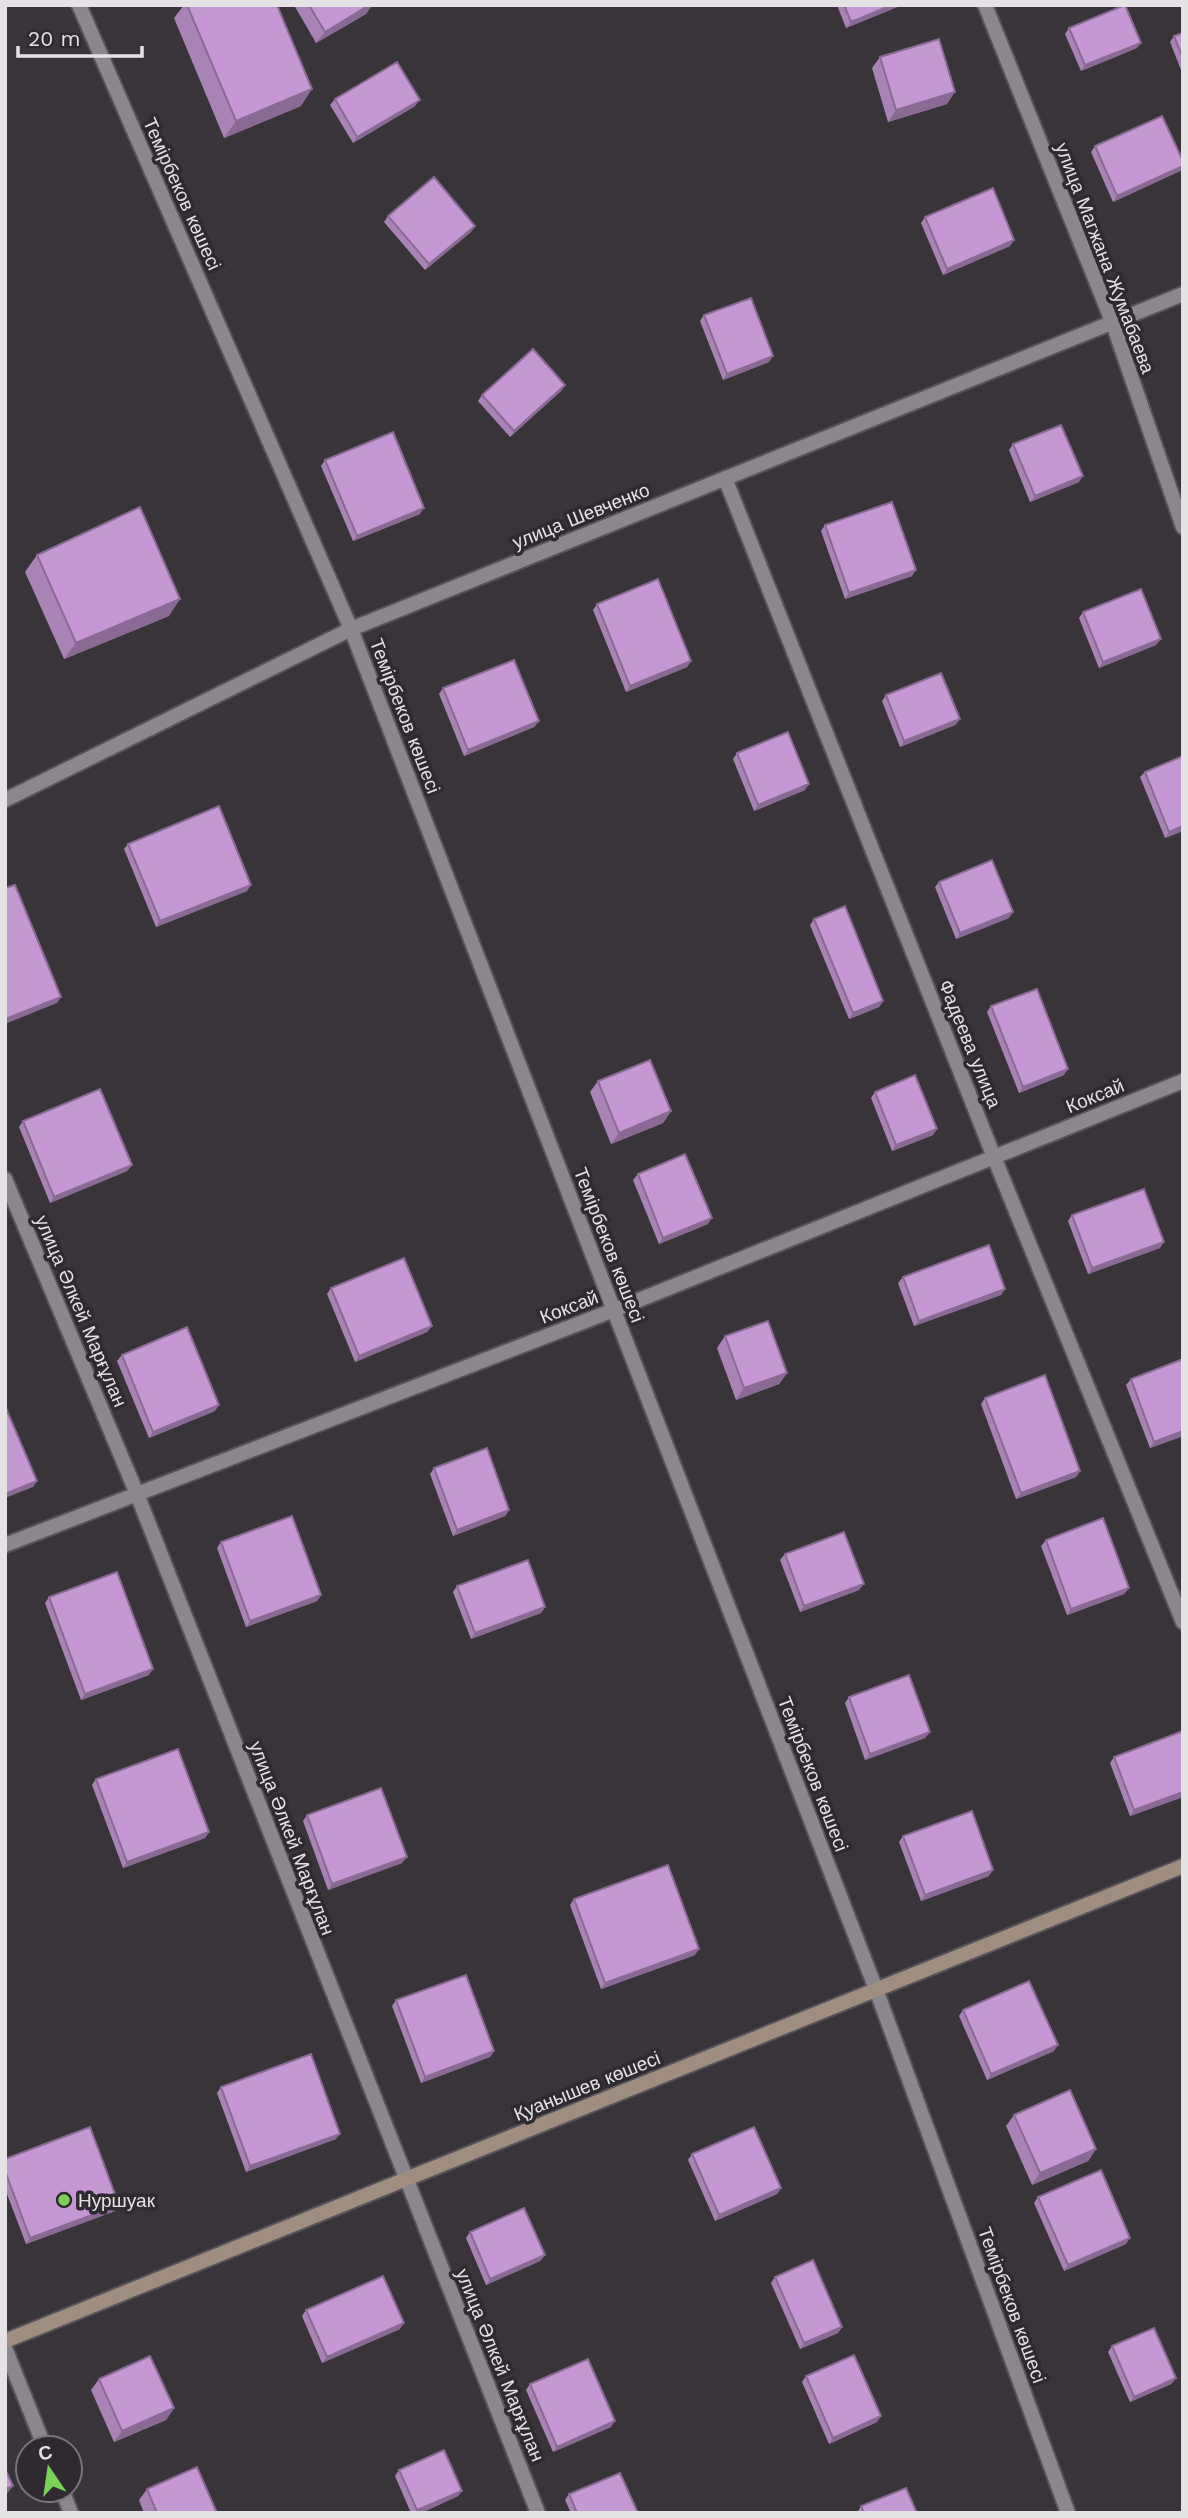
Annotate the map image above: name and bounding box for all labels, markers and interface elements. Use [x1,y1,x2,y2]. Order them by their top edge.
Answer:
scale bar [18,14,142,58]
text: 20 m [28,26,80,51]
street label: Темірбеков көшесі [138,114,226,274]
street label: улица Магжана Жумабаева [1050,139,1160,377]
street label: улица Шевченко [509,478,653,554]
street label: Темірбеков көшесі [365,635,445,797]
street label: Фадеева улица [934,976,1006,1112]
street label: Коксай [1062,1074,1128,1118]
street label: Темірбеков көшесі [569,1164,649,1326]
street label: улица Әлкей Марғұлан [30,1212,132,1410]
street label: Коксай [536,1285,602,1329]
street label: Темірбеков көшесі [773,1693,853,1855]
street label: улица Әлкей Марғұлан [244,1738,340,1938]
street label: Қуанышев көшесі [510,2046,664,2126]
place label: Нуршуак [78,2189,156,2212]
marker: Нуршуак [56,2192,72,2208]
street label: Темірбеков көшесі [973,2224,1051,2386]
street label: улица Әлкей Марғұлан [451,2265,549,2465]
north arrow [14,2434,84,2504]
text: С [36,2440,55,2466]

